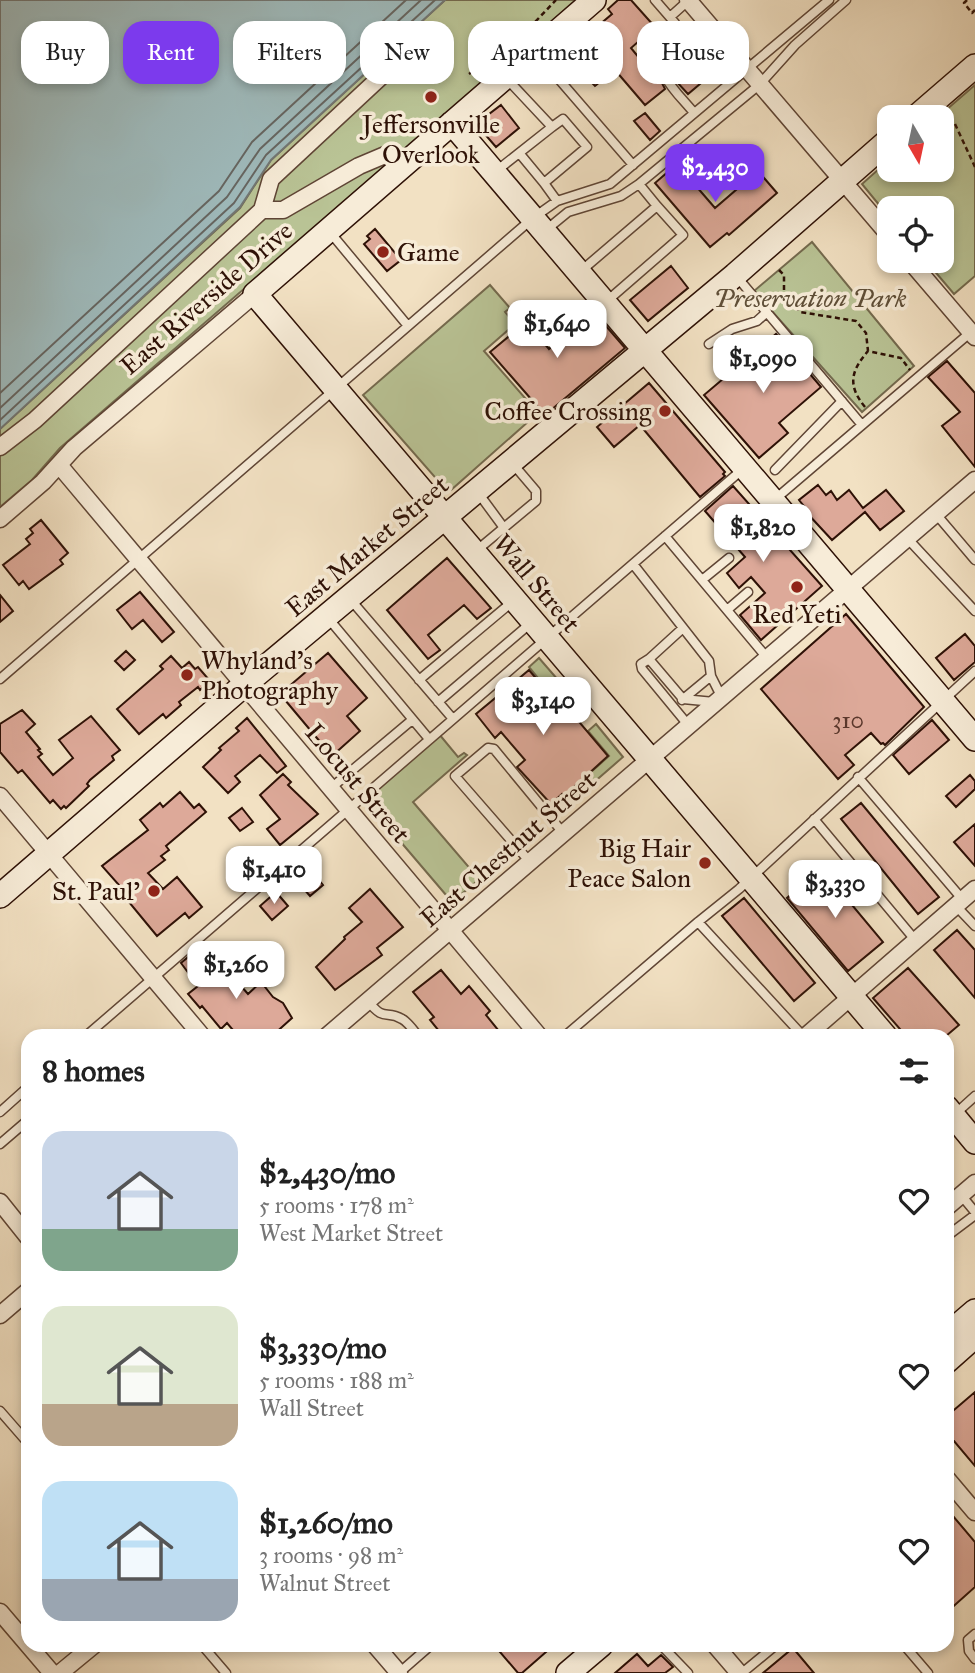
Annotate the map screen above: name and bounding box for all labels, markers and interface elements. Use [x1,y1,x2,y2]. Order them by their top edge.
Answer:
chip: Buy [21,21,109,84]
chip: Rent [123,21,219,84]
chip: Filters [233,21,346,84]
chip: New [360,21,454,84]
chip: Apartment [468,21,623,84]
chip: House [637,21,749,84]
marker: Jeffersonville Overlook [423,89,439,105]
north arrow [877,105,954,182]
map controls [877,105,954,273]
place label: Jeffersonville Overlook [359,108,500,170]
pin: $2,430 [658,144,772,204]
text: $2,430 [681,153,749,181]
button: locate [877,196,954,273]
street label: East Riverside Drive [113,214,299,382]
place label: Game [397,236,460,268]
marker: Game [375,244,391,260]
park label: Preservation Park [713,282,907,314]
pin: $1,640 [500,300,614,360]
text: $1,640 [524,309,590,337]
pin: $1,090 [706,336,820,395]
text: $1,090 [729,344,797,372]
place label: Coffee Crossing [484,395,652,427]
marker: Coffee Crossing [657,403,673,419]
street label: East Market Street [279,468,455,624]
pin: $1,820 [706,504,820,564]
text: $1,820 [730,513,796,541]
street label: Wall Street [487,527,587,639]
marker: Red Yeti [789,579,805,595]
place label: Red Yeti [752,598,842,630]
place label: Whyland's Photography [201,644,339,706]
marker: Whyland's Photography [179,667,195,683]
pin: $3,140 [486,678,600,737]
text: $3,140 [511,686,575,714]
house number: 310 [832,706,864,734]
street label: Locust Street [299,717,417,849]
street label: East Chestnut Street [413,764,603,934]
place label: Big Hair Peace Salon [567,832,691,894]
pin: $1,410 [217,846,331,906]
text: $1,410 [242,855,306,883]
marker: Big Hair Peace Salon [697,855,713,871]
pin: $3,330 [778,860,892,920]
text: $3,330 [805,869,865,897]
place label: St. Paul' [52,875,140,907]
marker: St. Paul' [146,883,162,899]
pin: $1,260 [179,942,293,1001]
text: $1,260 [203,950,269,978]
icon: filters [895,1052,933,1090]
text: 8 homes [42,1053,145,1089]
text: $2,430/mo [259,1155,395,1191]
icon: home [98,1159,182,1243]
icon: heart [895,1182,933,1220]
text: 5 rooms · 178 m² [259,1191,414,1219]
text: West Market Street [259,1219,443,1247]
text: $3,330/mo [259,1330,387,1366]
icon: home [98,1334,182,1418]
icon: heart [895,1357,933,1395]
text: 5 rooms · 188 m² [259,1366,414,1394]
text: Wall Street [259,1394,364,1422]
text: $1,260/mo [259,1505,393,1541]
icon: home [98,1509,182,1593]
icon: heart [895,1532,933,1570]
text: 3 rooms · 98 m² [259,1541,403,1569]
text: Walnut Street [259,1569,390,1597]

